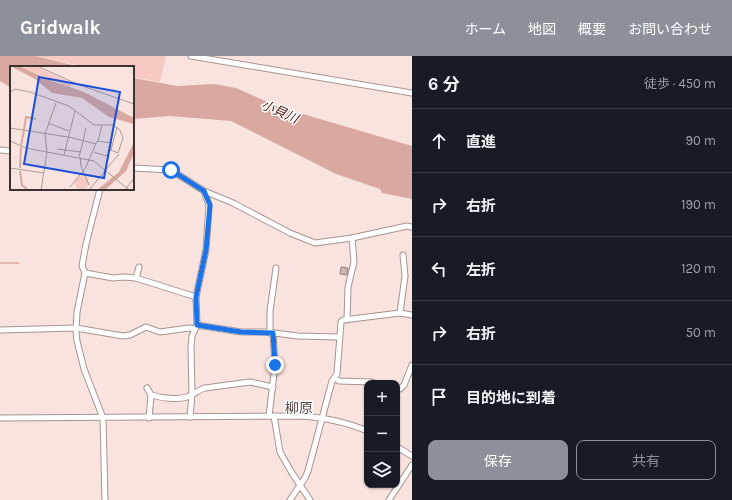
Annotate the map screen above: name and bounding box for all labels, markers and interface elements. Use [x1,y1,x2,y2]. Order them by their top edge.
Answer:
text: Gridwalk [20,17,101,39]
text: ホーム [464,21,506,38]
text: 地図 [528,21,556,38]
text: 概要 [578,21,606,38]
text: お問い合わせ [628,21,712,38]
inset map [10,66,134,190]
text: 6 分 [428,74,460,94]
text: 徒歩 · 450 m [644,76,716,91]
water label: 小貝川 [259,97,302,127]
icon: ahead [428,130,450,152]
text: 直進 [466,133,496,151]
text: 90 m [685,133,716,148]
route start [162,161,180,179]
icon: right [428,194,450,216]
text: 右折 [466,197,496,215]
text: 190 m [681,197,716,212]
icon: left [428,258,450,280]
text: 左折 [466,261,496,279]
text: 120 m [681,261,716,276]
icon: right [428,322,450,344]
text: 右折 [466,325,496,343]
text: 50 m [686,325,716,340]
route end [266,356,284,374]
map controls [364,380,400,488]
button: + [364,380,400,416]
icon: arrive [428,386,450,408]
text: 目的地に到着 [466,389,556,407]
district label: 柳原 [285,400,313,417]
button: − [364,416,400,452]
button: 保存 [428,440,568,480]
button: 共有 [576,440,716,480]
button: layers [364,452,400,488]

